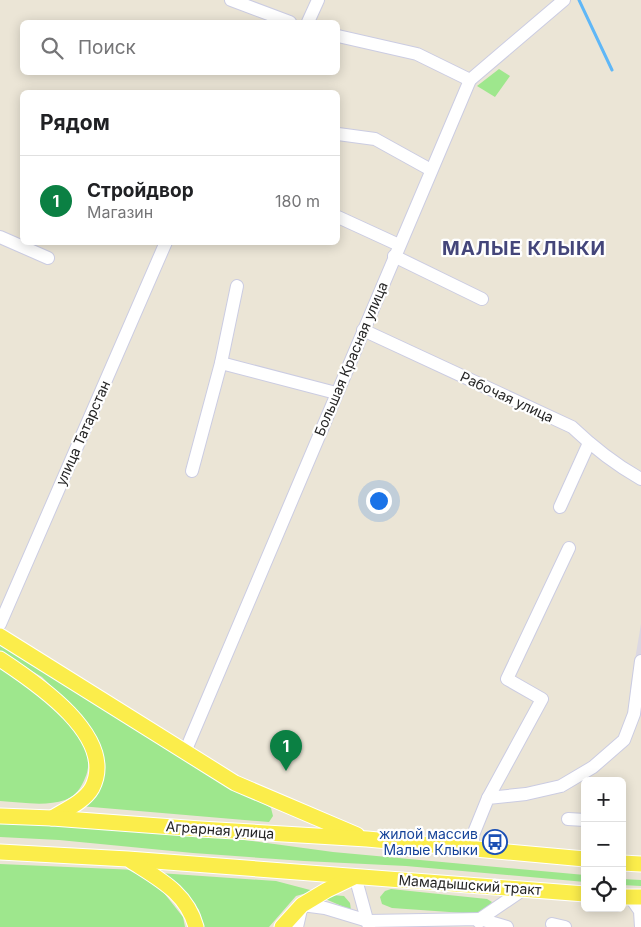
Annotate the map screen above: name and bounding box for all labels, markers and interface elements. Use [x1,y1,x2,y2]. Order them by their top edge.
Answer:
search box [20,20,340,75]
icon: search [38,34,66,62]
text: Поиск [78,36,136,59]
text: Рядом [40,110,110,135]
text: Стройдвор [87,179,194,202]
text: 1 [53,191,59,211]
text: 180 m [275,191,320,211]
text: Магазин [87,202,153,222]
district label: МАЛЫЕ КЛЫКИ [442,237,606,260]
street label: Большая Красная улица [310,279,391,439]
street label: Рабочая улица [458,367,557,426]
street label: улица Татарстан [52,378,113,488]
your location [366,488,392,514]
pin: 1 [270,730,302,771]
map controls [581,777,626,912]
button: + [581,777,626,822]
street label: Аграрная улица [165,817,275,842]
button: − [581,822,626,867]
place label: жилой массив Малые Клыки [379,825,478,858]
bus stop icon: жилой массив Малые Клыки [482,829,508,855]
button: locate [581,867,626,912]
street label: Мамадышский тракт [398,871,543,898]

